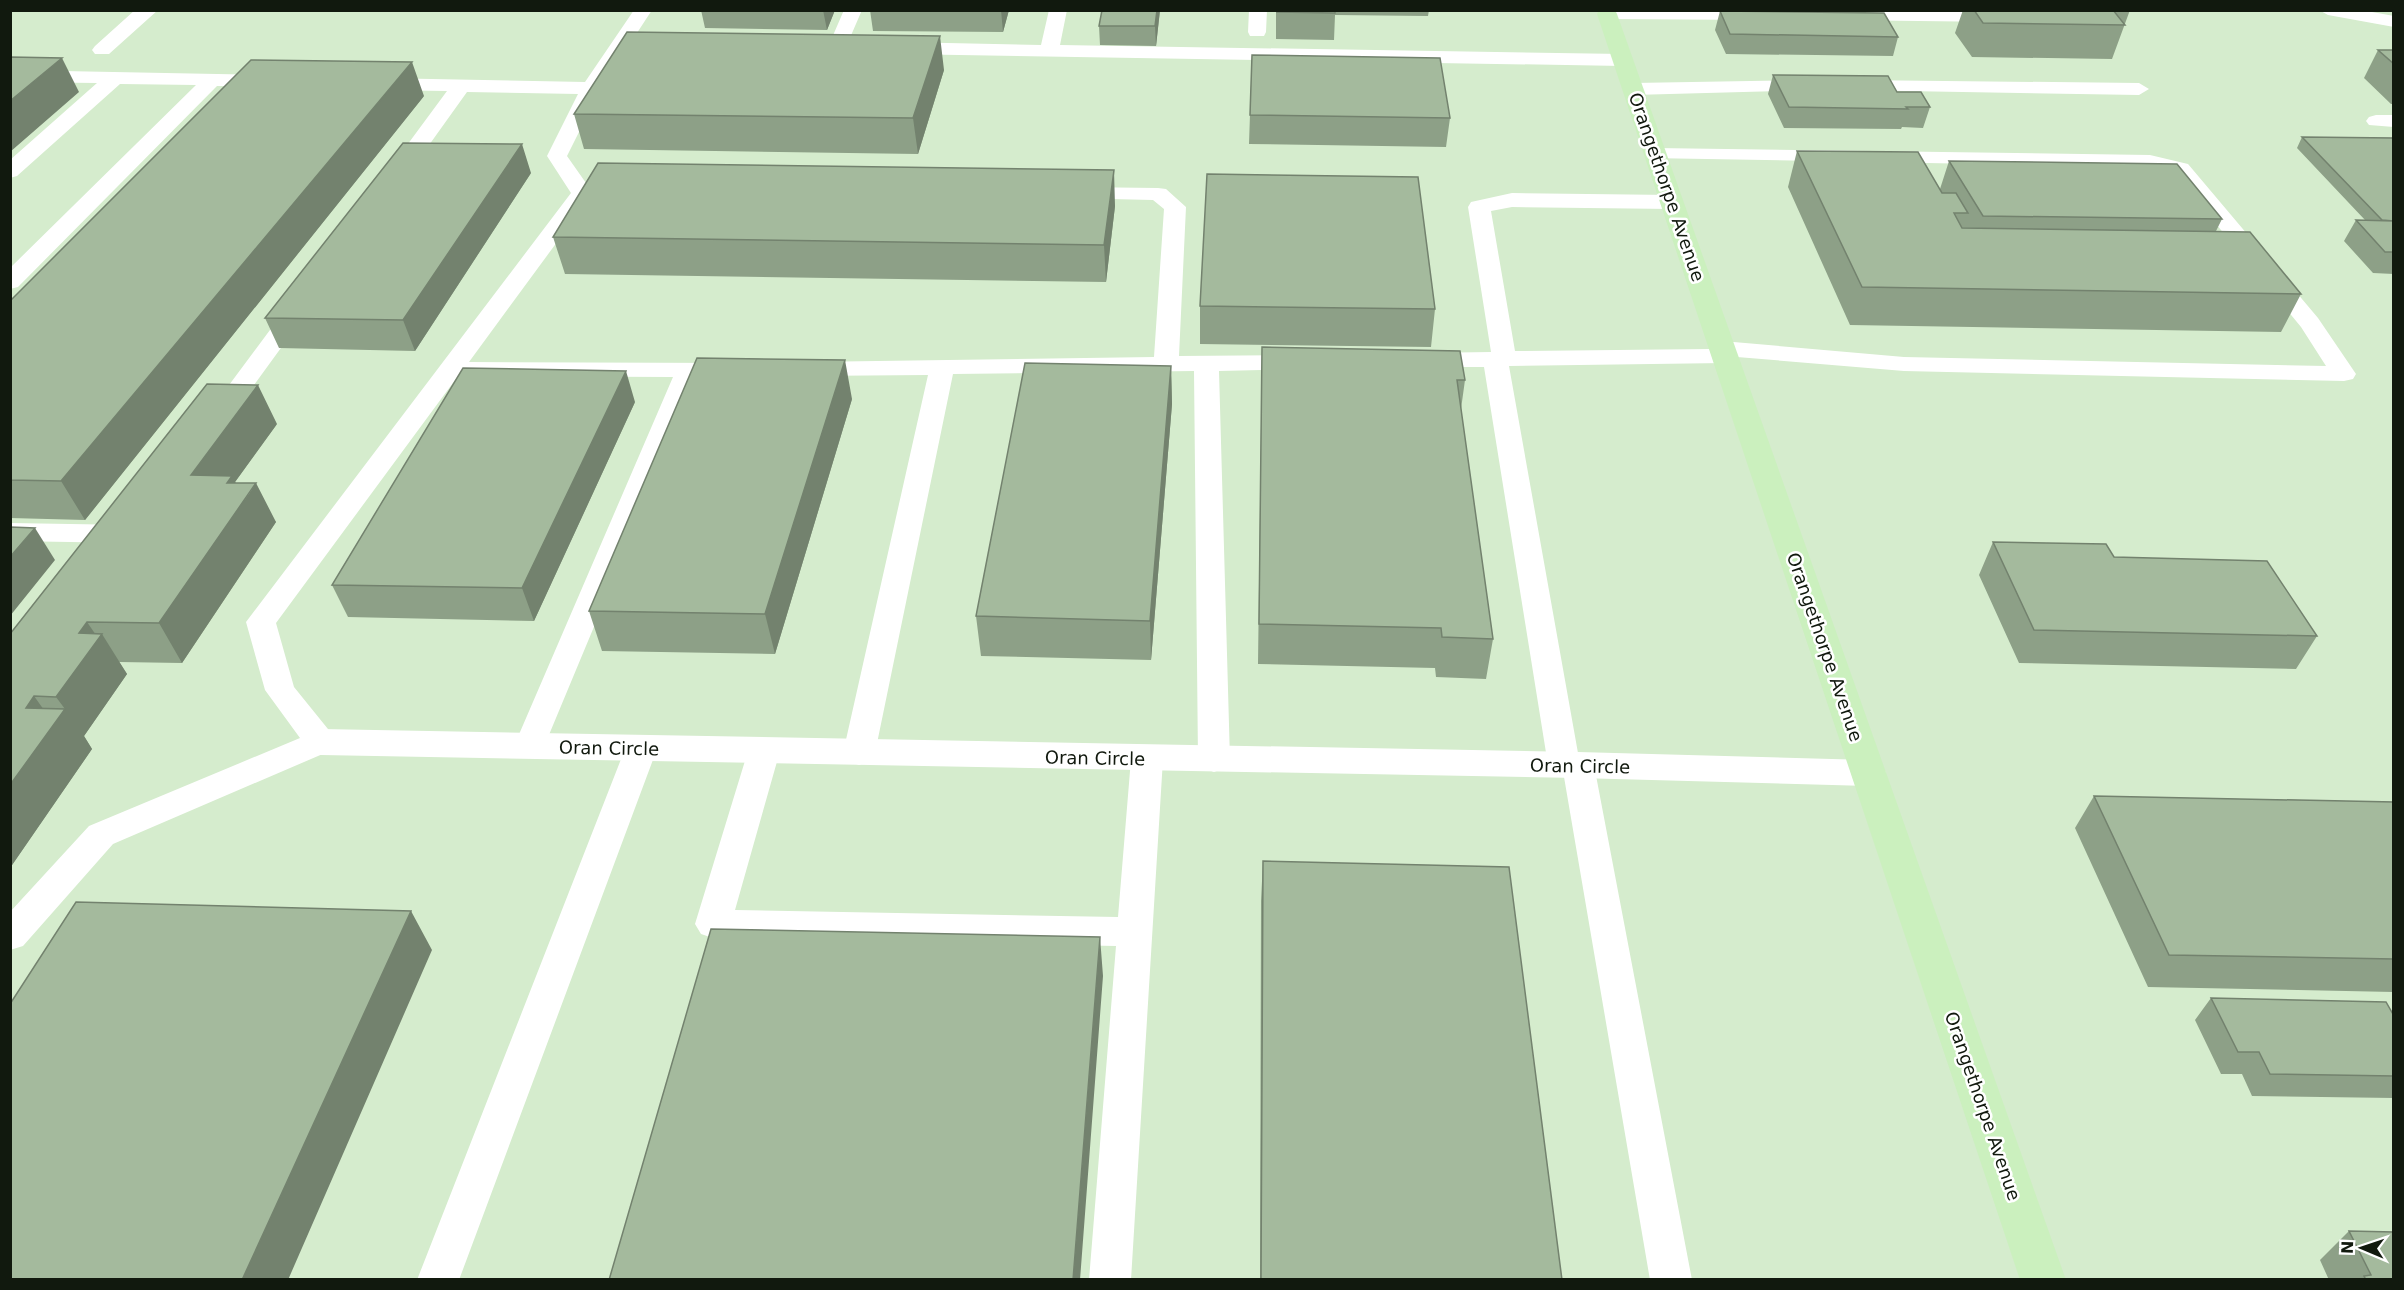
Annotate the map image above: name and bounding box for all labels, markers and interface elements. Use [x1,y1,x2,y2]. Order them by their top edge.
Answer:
street label: Orangethorpe Avenue [1625,90,1709,284]
street label: Orangethorpe Avenue [1783,550,1867,744]
street label: Oran Circle [559,737,659,759]
street label: Oran Circle [1045,747,1145,769]
street label: Oran Circle [1530,755,1630,777]
street label: Orangethorpe Avenue [1941,1009,2025,1203]
north arrow [2332,1218,2392,1278]
text: N [2338,1240,2357,1255]

